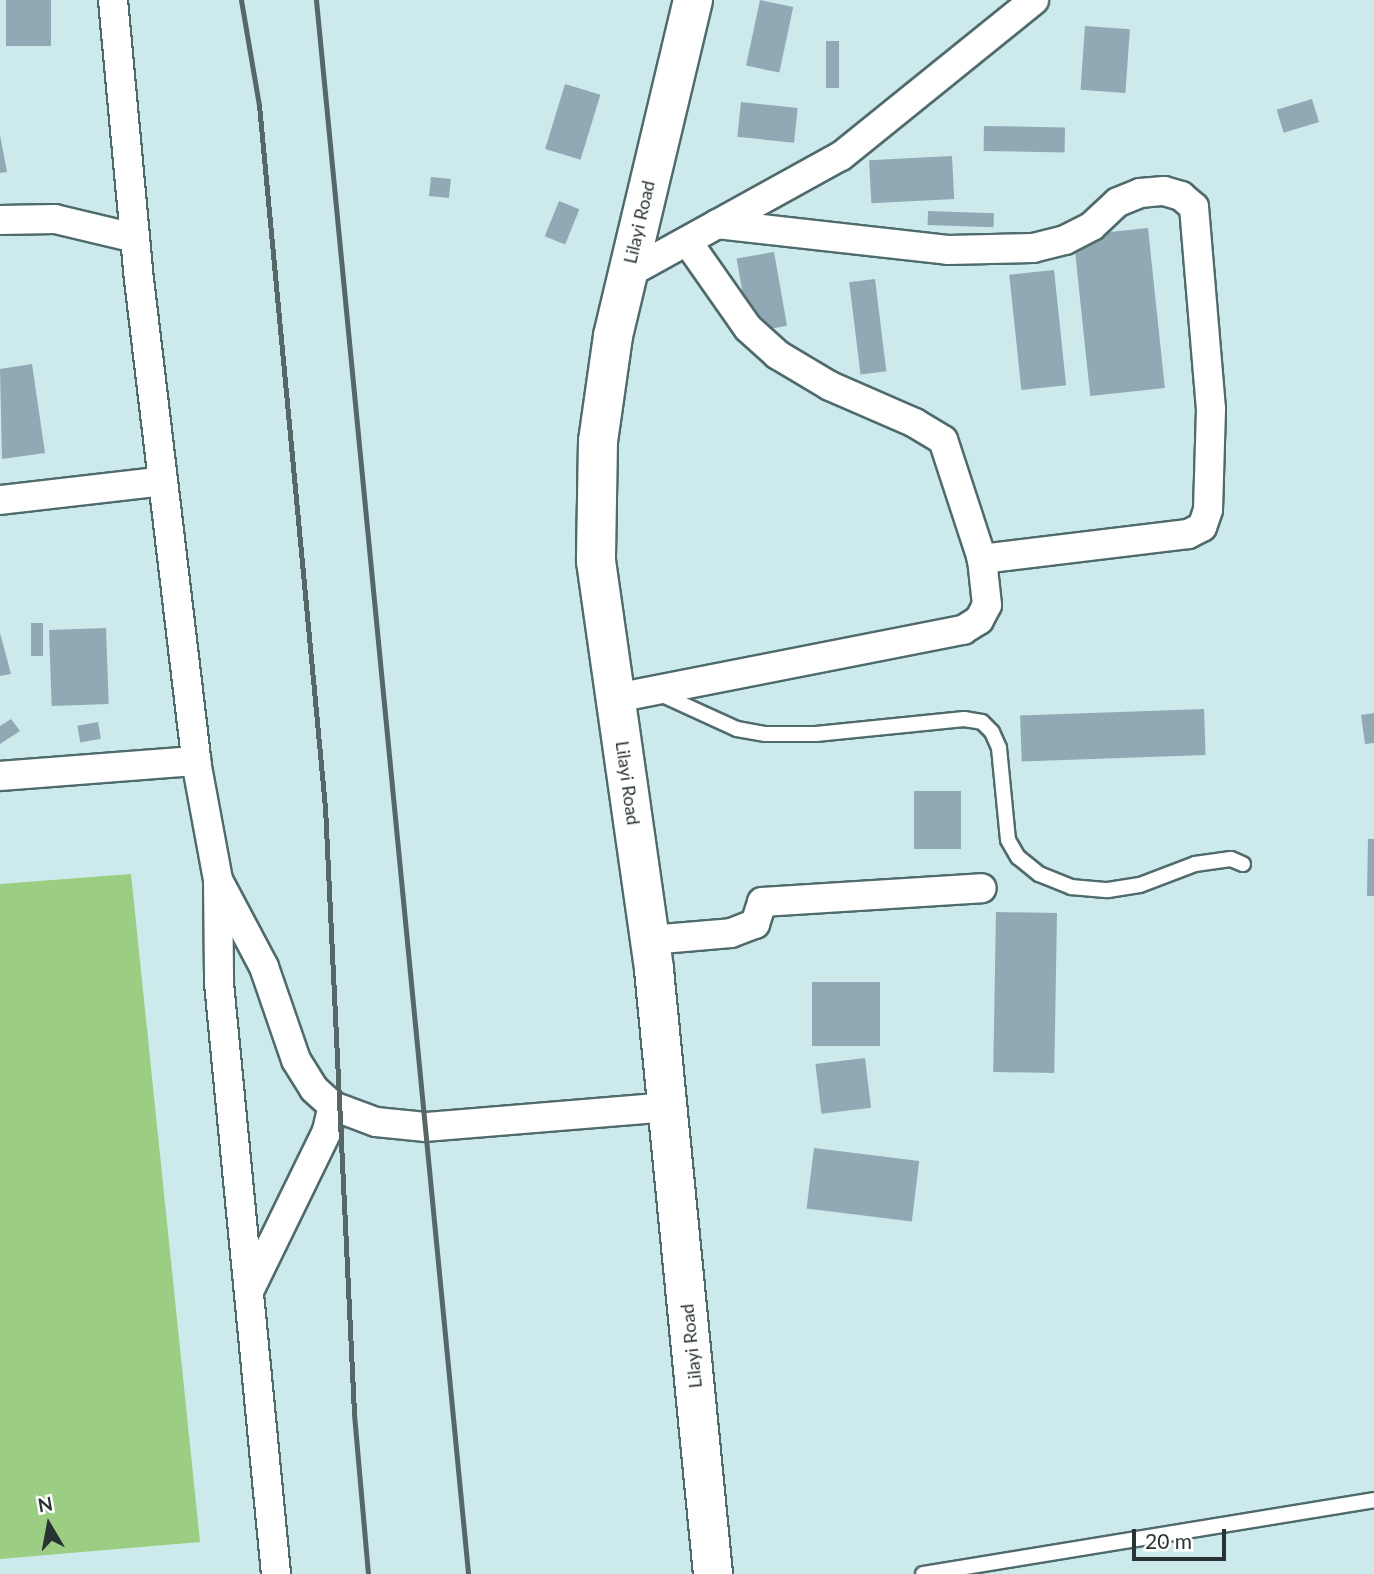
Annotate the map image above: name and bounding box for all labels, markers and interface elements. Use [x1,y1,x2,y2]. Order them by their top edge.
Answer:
street label: Lilayi Road [619,178,659,266]
street label: Lilayi Road [611,740,645,826]
street label: Lilayi Road [676,1303,706,1389]
north arrow [14,1490,84,1560]
text: N [36,1491,54,1516]
scale bar [1136,1514,1230,1558]
text: 20 m [1145,1528,1192,1553]

